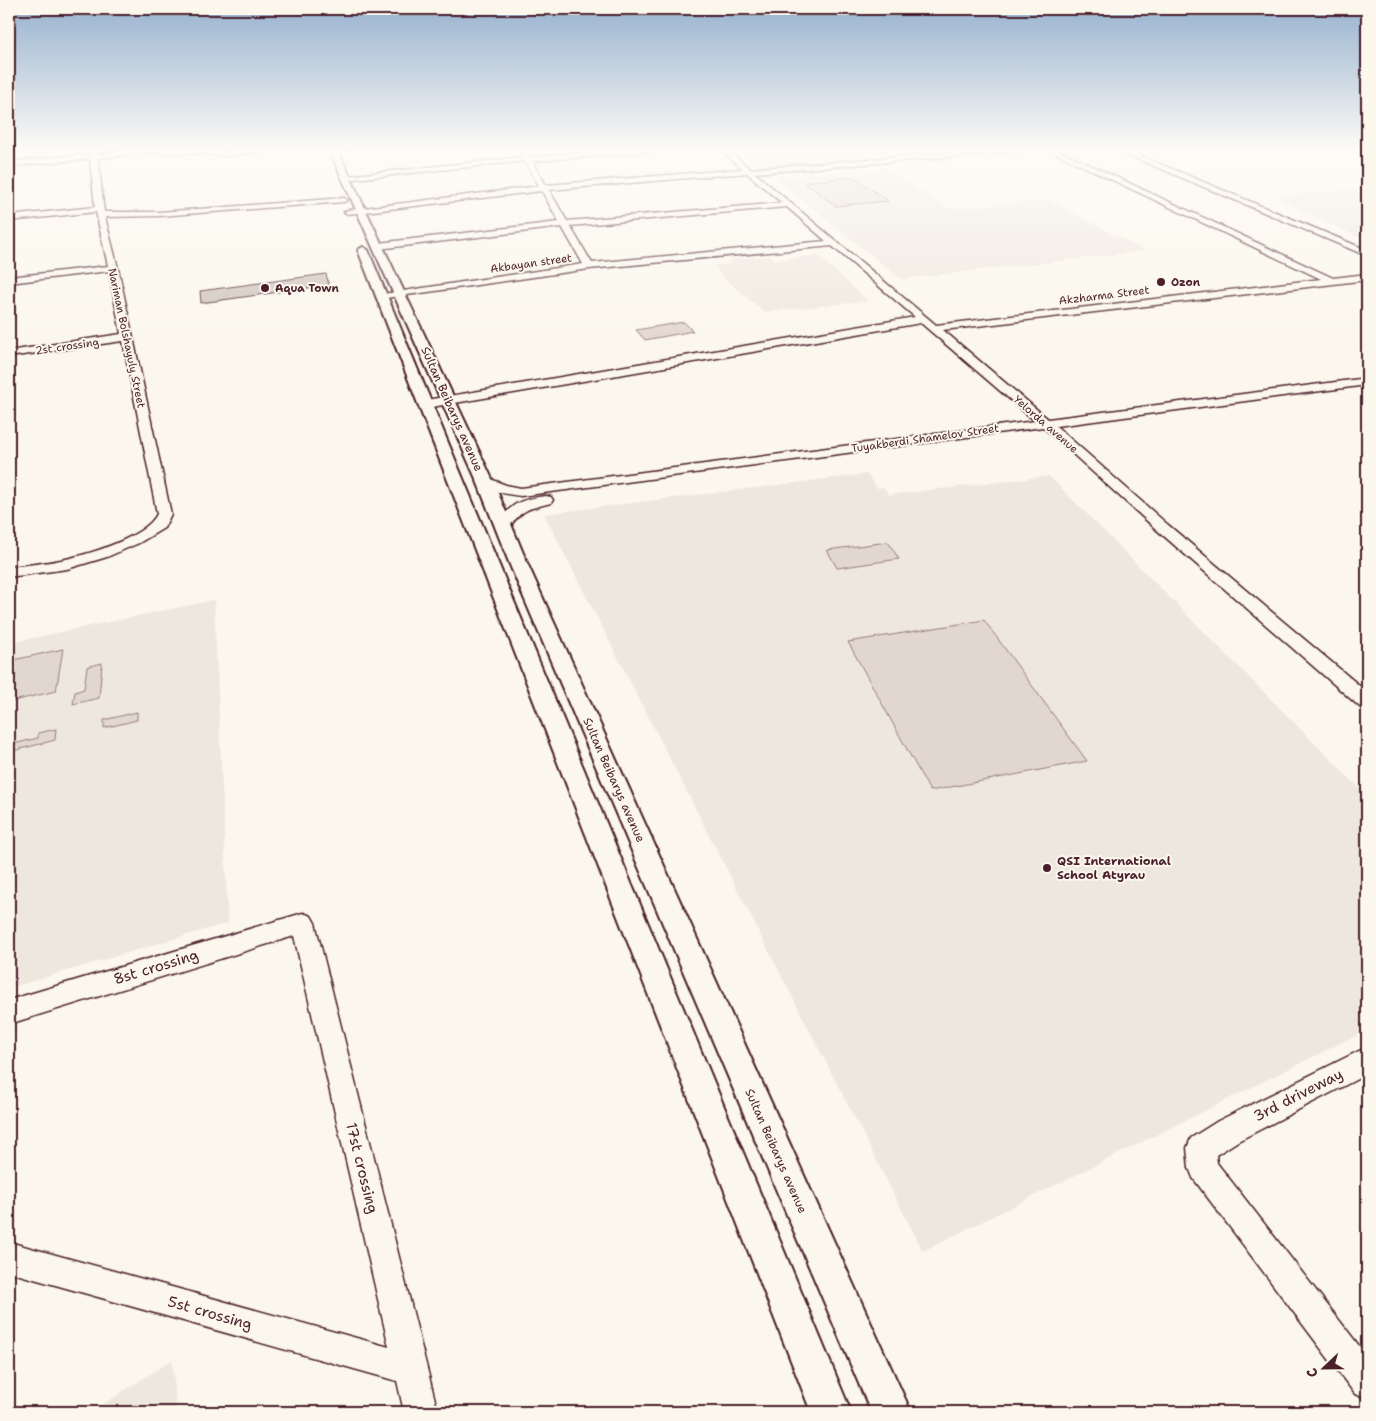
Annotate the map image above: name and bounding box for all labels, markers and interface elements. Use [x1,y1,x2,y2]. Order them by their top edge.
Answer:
street label: Akbayan street [489,250,573,277]
street label: Nariman Bolshayuly Street [104,267,149,410]
place label: Ozon [1171,275,1201,290]
marker: Ozon [1155,276,1167,288]
place label: Aqua Town [275,281,339,296]
marker: Aqua Town [259,282,271,294]
street label: Akzharma Street [1058,282,1150,308]
street label: 2st crossing [34,335,100,358]
street label: Sultan Beibarys avenue [417,344,487,474]
street label: Yelorda avenue [1010,392,1081,457]
street label: Tuyakberdi Shamelov Street [850,421,1000,456]
street label: Sultan Beibarys avenue [579,715,649,845]
place label: QSI International School Atyrau [1057,853,1171,883]
marker: QSI International School Atyrau [1041,862,1053,874]
street label: 8st crossing [111,945,201,989]
street label: 3rd driveway [1250,1064,1346,1126]
street label: Sultan Beibarys avenue [741,1086,811,1216]
street label: 17st crossing [341,1120,383,1216]
street label: 5st crossing [165,1291,255,1335]
north arrow [1298,1344,1348,1394]
text: С [1302,1366,1322,1380]

